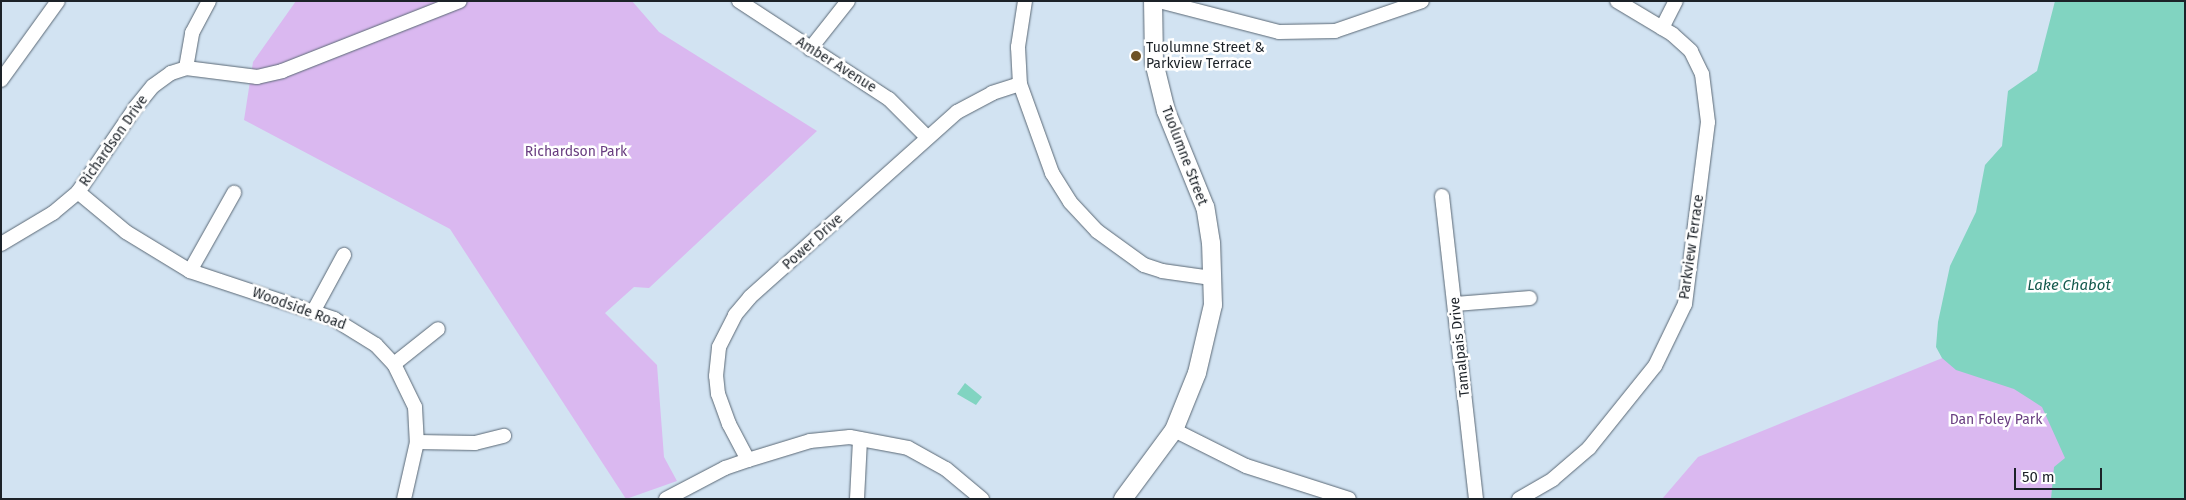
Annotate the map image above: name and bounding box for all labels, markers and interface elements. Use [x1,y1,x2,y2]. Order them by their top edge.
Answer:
street label: Amber Avenue [793,34,879,96]
place label: Tuolumne Street & Parkview Terrace [1146,40,1265,72]
marker: Tuolumne Street & Parkview Terrace [1130,50,1142,62]
street label: Richardson Drive [76,92,152,190]
street label: Tuolumne Street [1157,104,1211,208]
park label: Richardson Park [525,144,627,160]
street label: Parkview Terrace [1676,193,1708,301]
street label: Power Drive [779,210,847,274]
water label: Lake Chabot [2027,277,2111,295]
street label: Woodside Road [250,284,348,334]
street label: Tamalpais Drive [1446,296,1474,398]
park label: Dan Foley Park [1950,412,2042,428]
scale bar [2016,458,2104,490]
text: 50 m [2022,468,2055,486]

